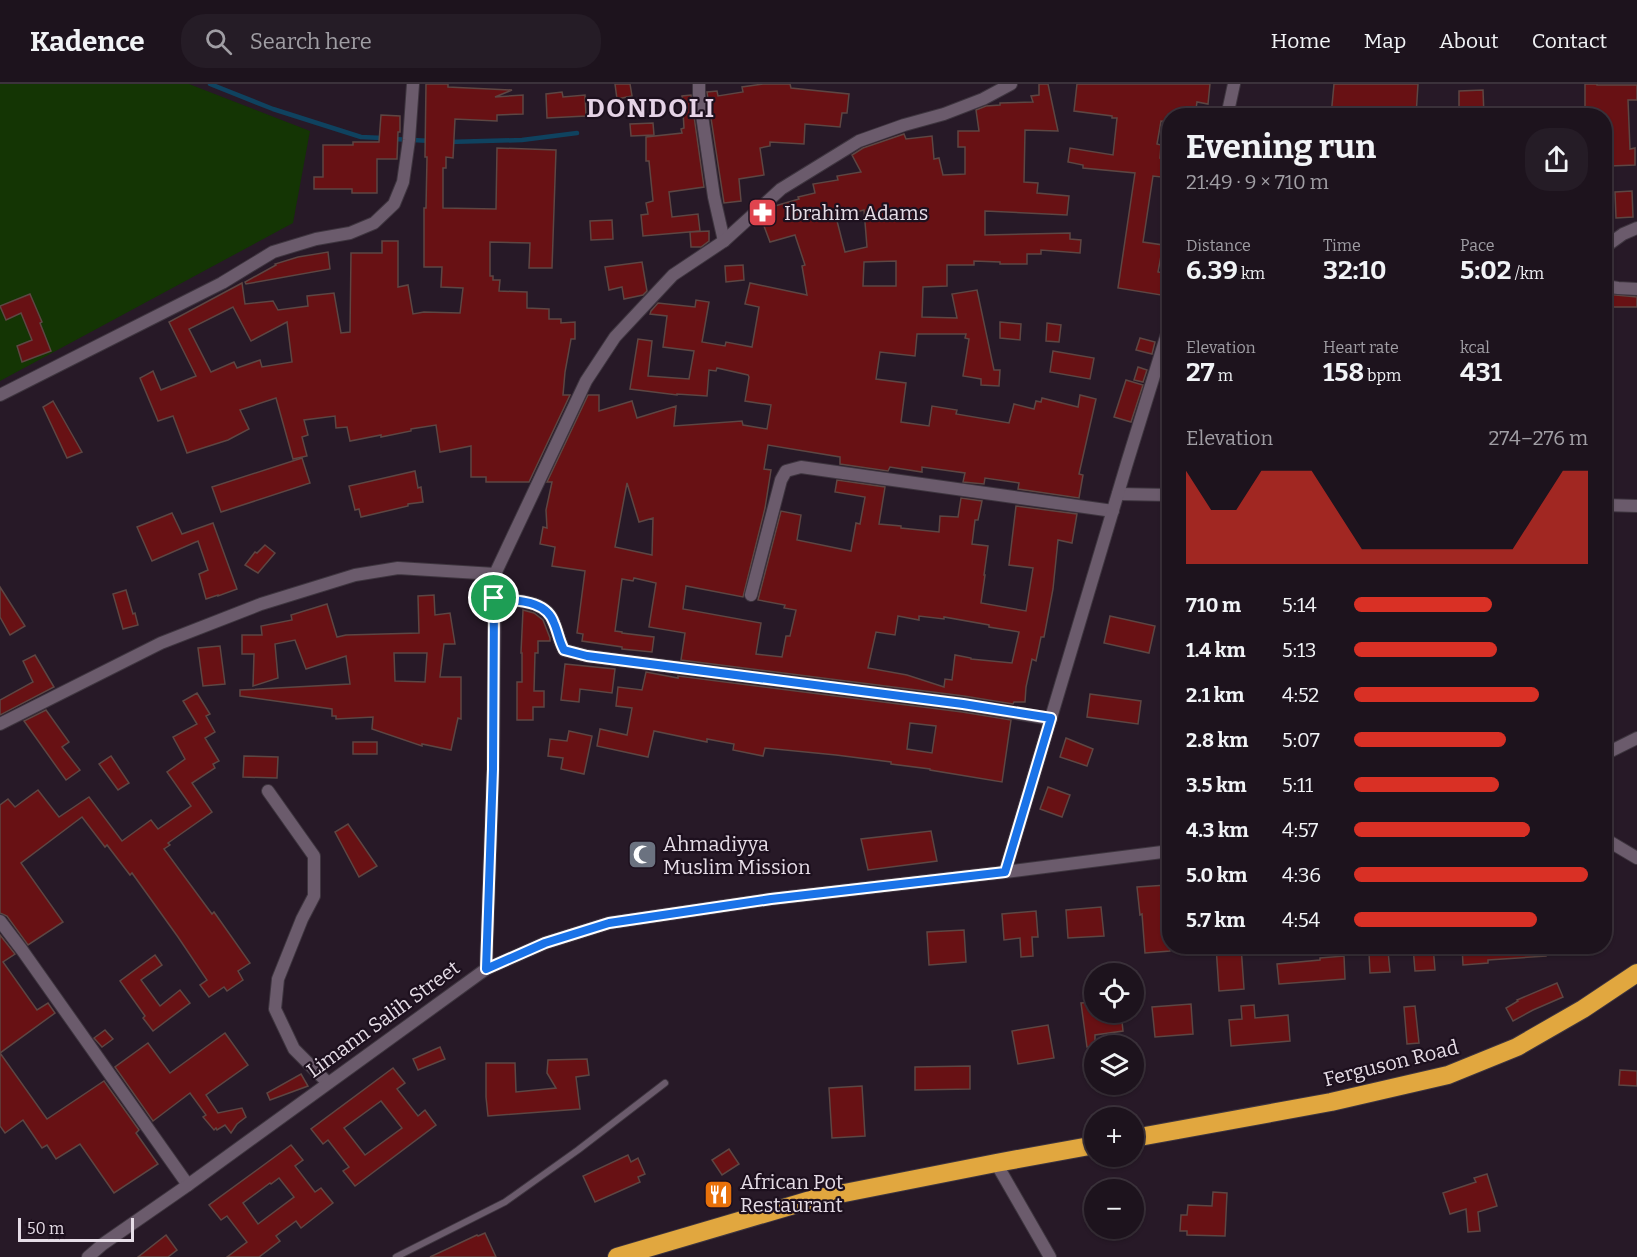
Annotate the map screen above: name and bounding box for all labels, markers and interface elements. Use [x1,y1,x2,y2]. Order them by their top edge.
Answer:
search box [181,14,601,68]
text: Kadence [30,25,145,58]
icon: search [202,25,235,58]
text: Search here [250,28,372,55]
text: Home [1271,28,1331,54]
text: Map [1364,28,1406,54]
text: About [1439,28,1499,54]
text: Contact [1532,28,1607,54]
district label: DONDOLI [586,93,716,124]
text: Evening run [1186,127,1376,167]
button: share [1525,128,1588,191]
text: 21:49 · 9 × 710 m [1186,170,1329,194]
pharmacy icon: Ibrahim Adams [747,197,779,229]
place label: Ibrahim Adams [784,201,928,225]
text: Distance [1186,236,1251,255]
text: Time [1323,236,1361,255]
text: Pace [1460,236,1495,255]
text: 6.39 [1186,255,1238,286]
text: 32:10 [1323,255,1386,286]
text: 5:02 [1460,255,1511,286]
text: km [1238,264,1265,283]
text: /km [1511,264,1544,283]
text: Elevation [1186,338,1256,357]
text: Heart rate [1323,338,1399,357]
text: kcal [1460,338,1490,357]
text: 27 [1186,357,1215,388]
text: 158 [1323,357,1364,388]
text: 431 [1460,357,1502,388]
text: m [1215,366,1233,385]
text: bpm [1364,366,1401,385]
text: Elevation [1186,426,1273,450]
text: 274–276 m [1489,426,1588,450]
pin [468,572,519,623]
icon: arrive [477,581,510,614]
text: 710 m [1186,593,1241,617]
text: 5:14 [1282,593,1317,617]
text: 1.4 km [1186,638,1246,662]
text: 5:13 [1282,638,1316,662]
text: 2.1 km [1186,683,1244,707]
text: 4:52 [1282,683,1319,707]
text: 2.8 km [1186,728,1248,752]
text: 5:07 [1282,728,1320,752]
text: 3.5 km [1186,773,1247,797]
text: 5:11 [1282,773,1313,797]
text: 4.3 km [1186,818,1249,842]
text: 4:57 [1282,818,1318,842]
place label: Ahmadiyya Muslim Mission [663,832,811,879]
mosque icon: Ahmadiyya Muslim Mission [626,839,658,871]
text: 5.0 km [1186,863,1247,887]
text: 4:36 [1282,863,1321,887]
text: 5.7 km [1186,908,1245,932]
text: 4:54 [1282,908,1320,932]
street label: Limann Salih Street [302,955,464,1083]
map controls [1084,963,1144,1239]
button: locate [1084,963,1144,1023]
button: layers [1084,1035,1144,1095]
street label: Ferguson Road [1321,1035,1461,1091]
button: + [1084,1107,1144,1167]
place label: African Pot Restaurant [740,1170,843,1217]
restaurant icon: African Pot Restaurant [703,1178,735,1210]
button: − [1084,1179,1144,1239]
scale bar [18,1215,134,1242]
text: 50 m [27,1219,64,1238]

